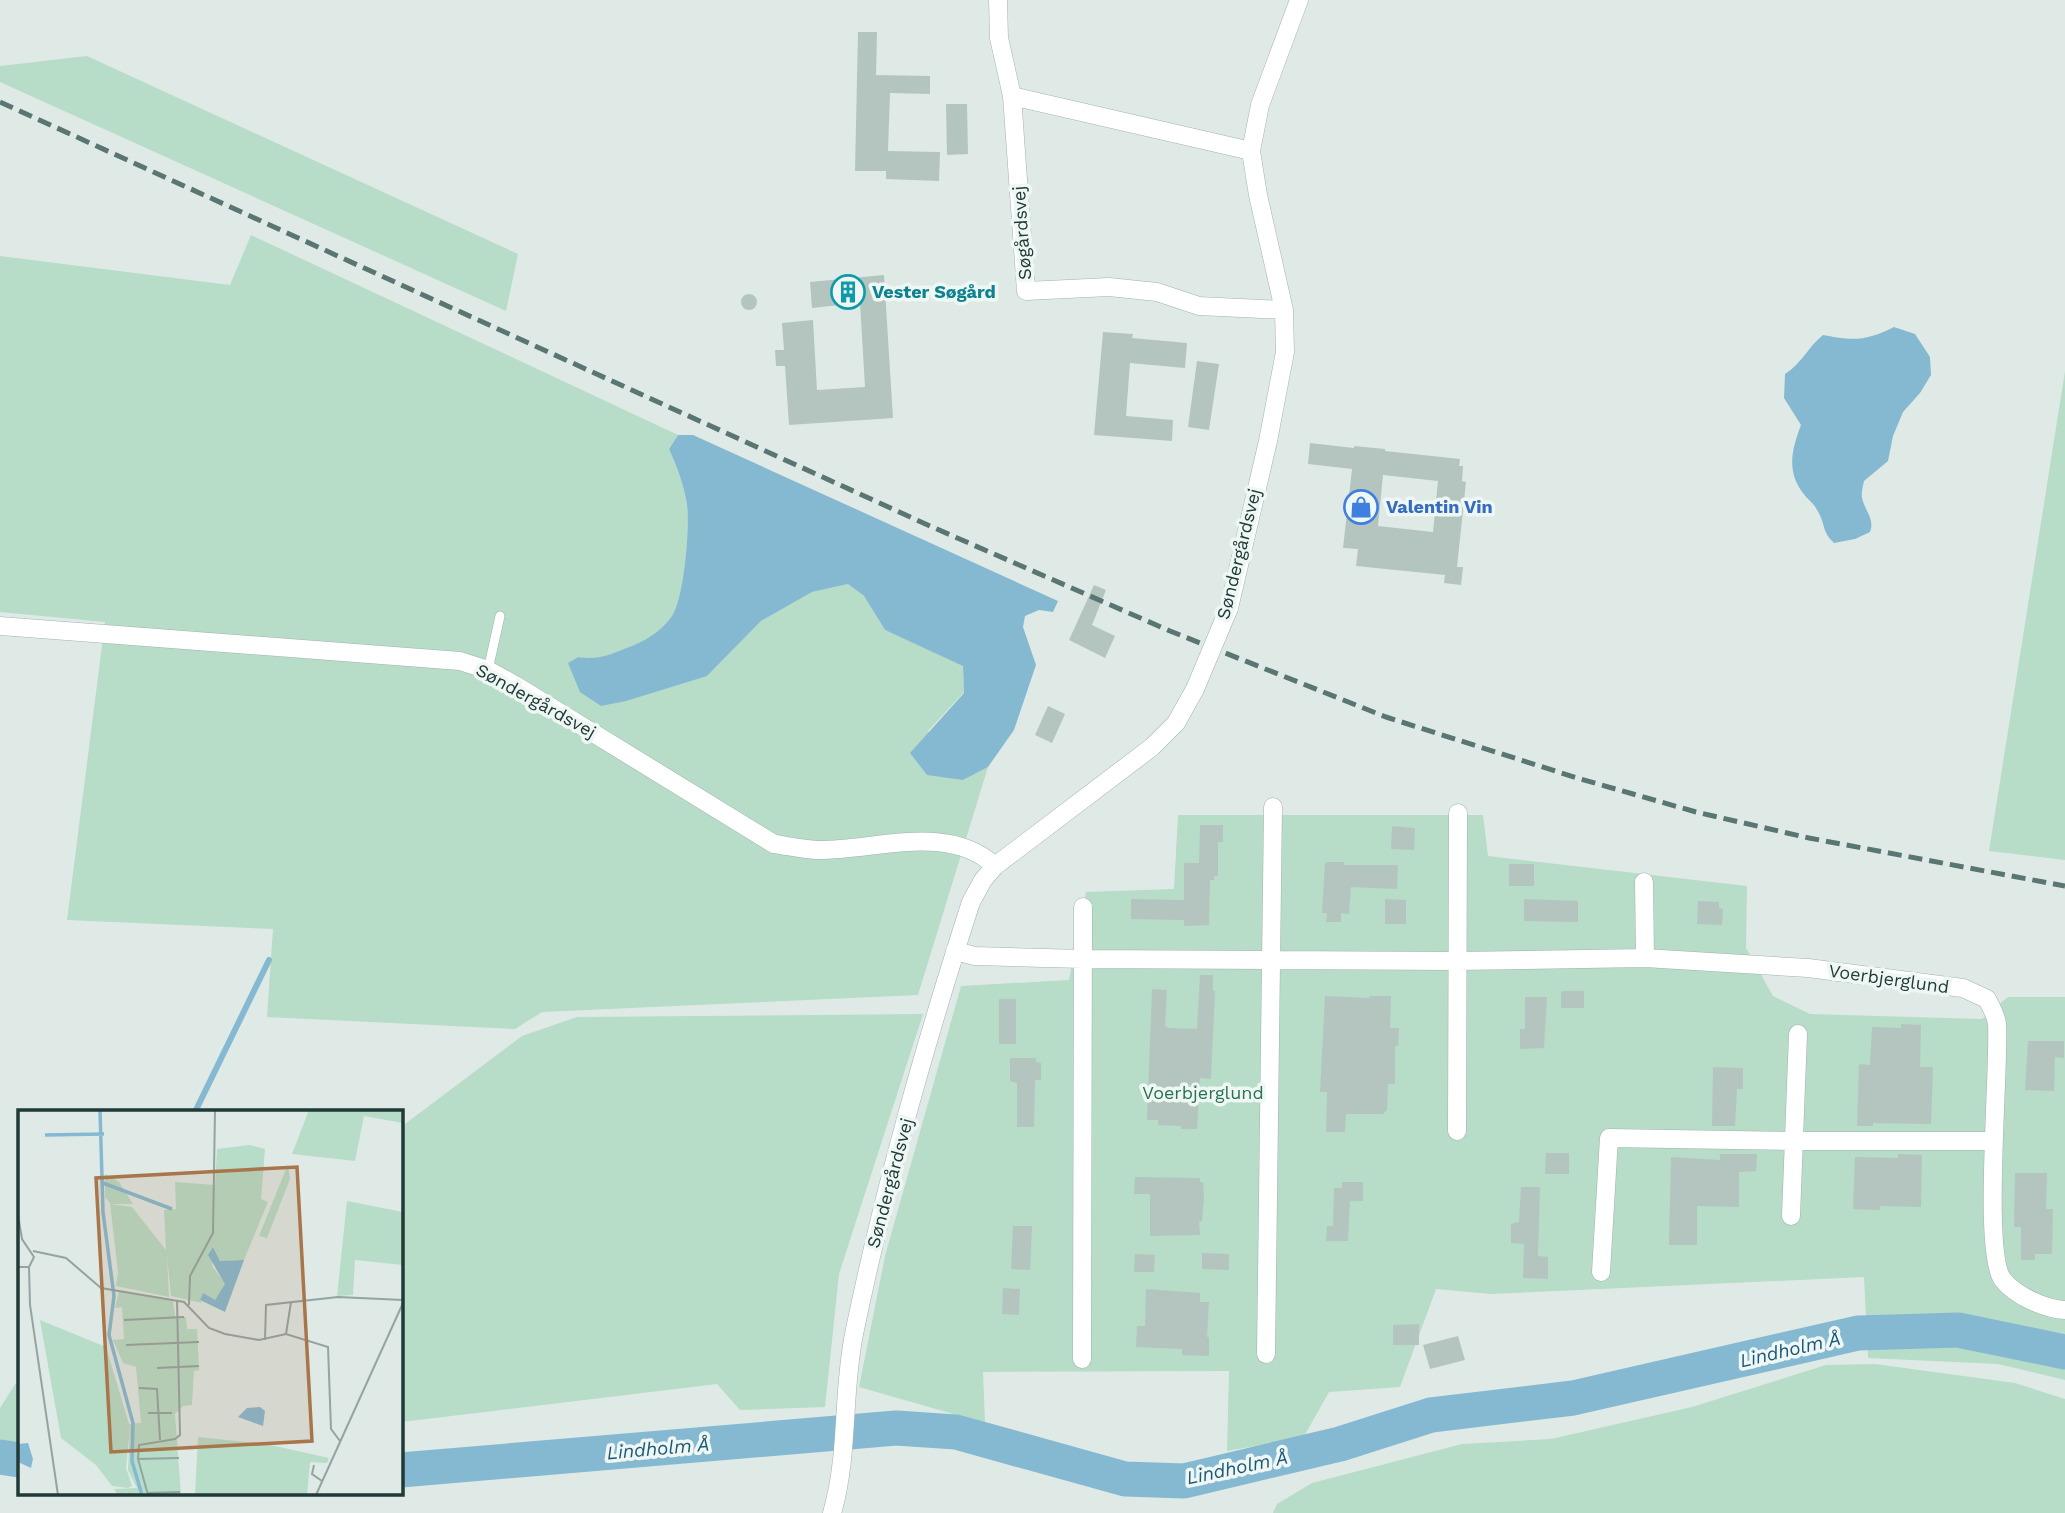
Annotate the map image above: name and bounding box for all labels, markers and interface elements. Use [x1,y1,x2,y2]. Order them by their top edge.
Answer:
street label: Søgårdsvej [1008,185,1035,281]
building icon: Vester Søgård [829,273,867,311]
place label: Vester Søgård [872,281,996,302]
street label: Søndergårdsvej [1212,486,1265,621]
shop icon: Valentin Vin [1342,488,1380,526]
place label: Valentin Vin [1386,496,1493,517]
street label: Søndergårdsvej [473,659,600,742]
street label: Voerbjerglund [1828,960,1951,997]
park label: Voerbjerglund [1142,1082,1264,1103]
inset map [18,1110,402,1496]
street label: Søndergårdsvej [862,1115,917,1250]
water label: Lindholm Å [1737,1327,1843,1372]
water label: Lindholm Å [606,1433,710,1464]
water label: Lindholm Å [1184,1446,1290,1489]

